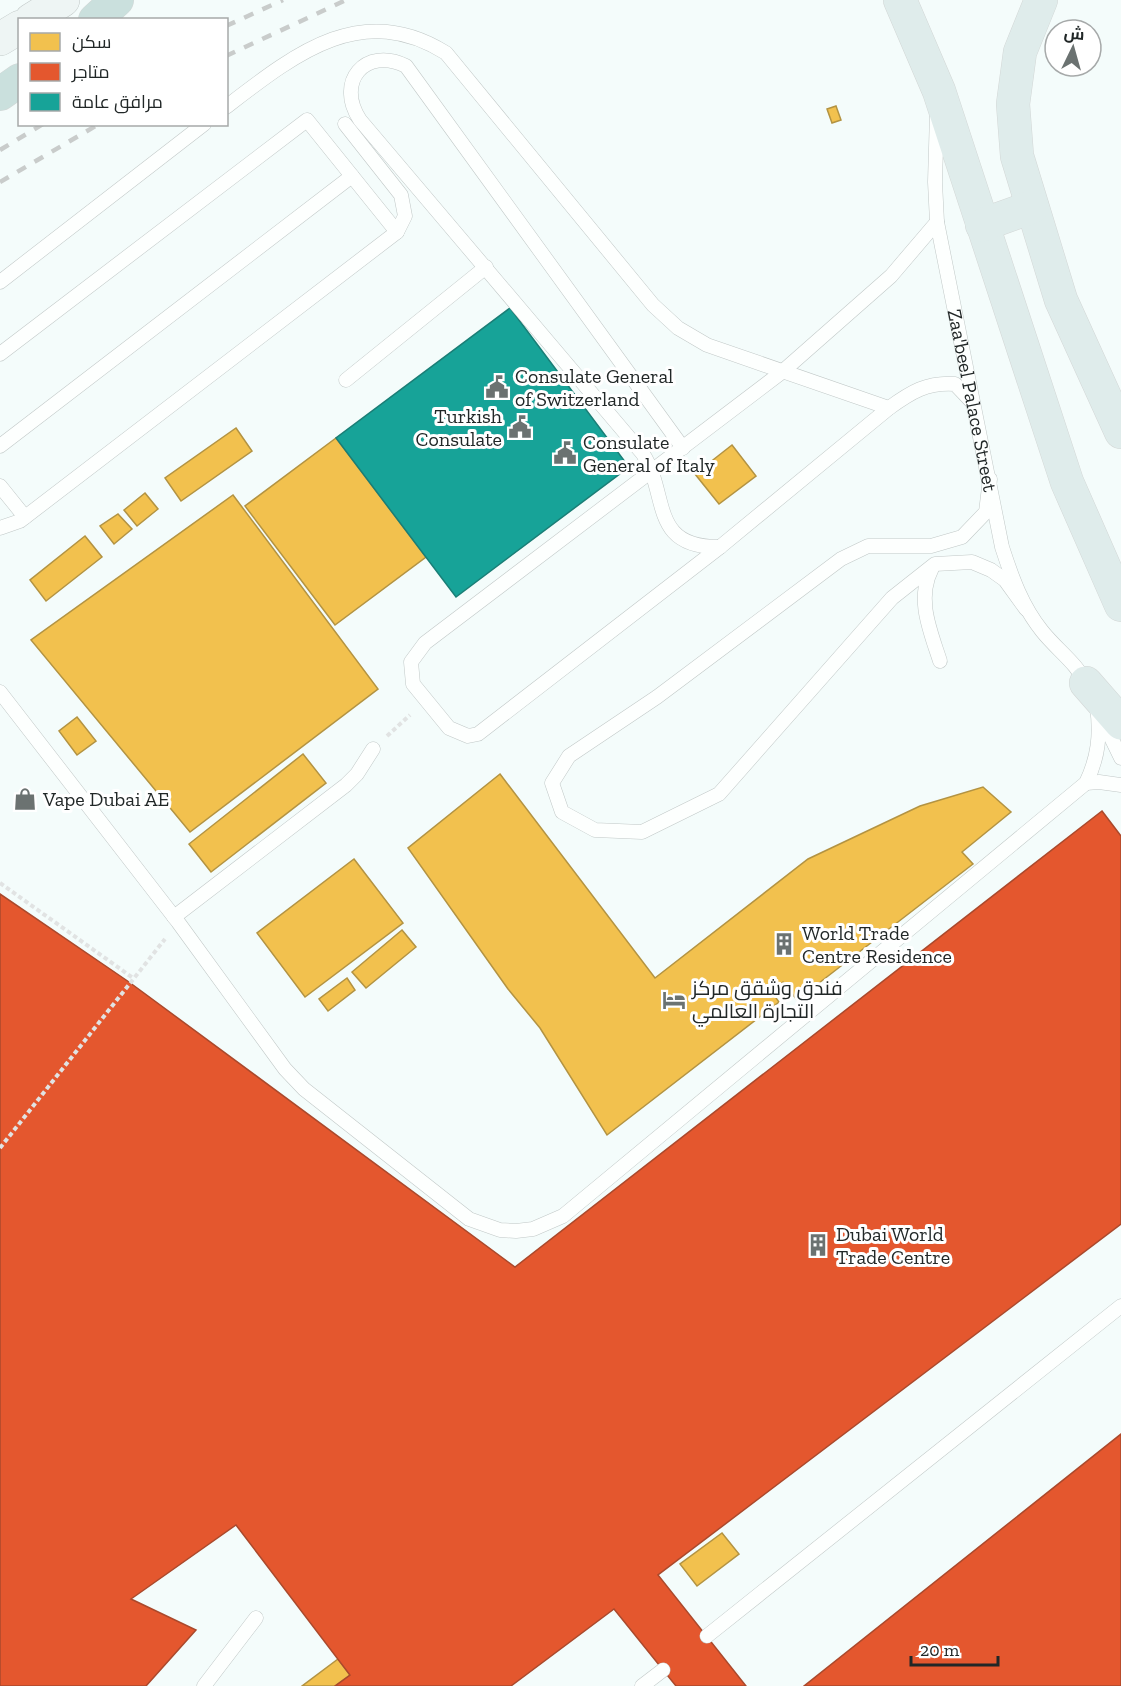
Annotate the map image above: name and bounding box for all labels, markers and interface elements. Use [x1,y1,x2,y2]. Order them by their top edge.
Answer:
legend [18,18,228,126]
north arrow [1043,18,1103,78]
text: ش [1063,23,1085,44]
text: سكن [72,31,111,53]
text: متاجر [71,61,110,83]
text: مرافق عامة [72,91,163,114]
street label: Zaa'beel Palace Street [943,307,1003,494]
place label: Consulate General of Switzerland [515,364,673,411]
public building icon: Consulate General of Switzerland [484,374,510,400]
place label: Turkish Consulate [416,404,503,451]
public building icon: Turkish Consulate [507,414,533,440]
place label: Consulate General of Italy [583,430,715,477]
public building icon: Consulate General of Italy [552,440,578,466]
shop icon: Vape Dubai AE [12,786,38,812]
place label: Vape Dubai AE [42,787,169,811]
place label: World Trade Centre Residence [802,921,952,968]
building icon: World Trade Centre Residence [771,931,797,957]
place label: فندق وشقق مركز التجارة العالمي [691,976,843,1027]
hotel icon: فندق وشقق مركز التجارة العالمي [661,987,687,1013]
place label: Dubai World Trade Centre [836,1222,950,1269]
building icon: Dubai World Trade Centre [805,1232,831,1258]
scale bar [911,1629,998,1667]
text: 20 m [920,1639,960,1661]

